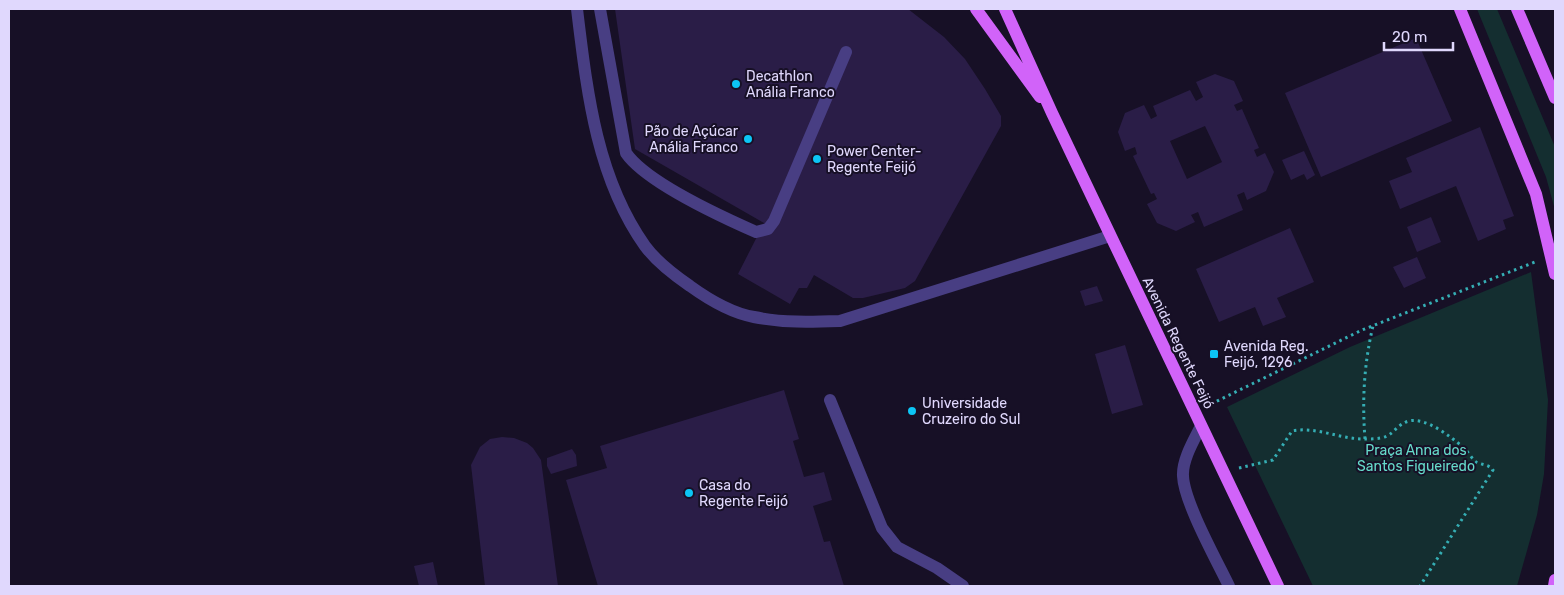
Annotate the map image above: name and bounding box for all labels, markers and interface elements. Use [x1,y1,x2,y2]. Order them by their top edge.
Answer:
scale bar [1384,20,1453,52]
text: 20 m [1392,28,1427,46]
place label: Decathlon Anália Franco [746,68,835,101]
marker: Decathlon Anália Franco [730,78,742,90]
place label: Pão de Açúcar Anália Franco [644,123,739,156]
marker: Pão de Açúcar Anália Franco [742,133,754,145]
place label: Power Center- Regente Feijó [827,143,921,176]
marker: Power Center- Regente Feijó [811,153,823,165]
street label: Avenida Regente Feijó [1139,274,1217,412]
place label: Avenida Reg. Feijó, 1296 [1224,338,1308,371]
marker: Avenida Reg. Feijó, 1296 [1208,348,1220,360]
place label: Universidade Cruzeiro do Sul [922,395,1020,428]
marker: Universidade Cruzeiro do Sul [906,405,918,417]
park label: Praça Anna dos Santos Figueiredo [1357,442,1475,475]
place label: Casa do Regente Feijó [699,477,788,510]
marker: Casa do Regente Feijó [683,487,695,499]

